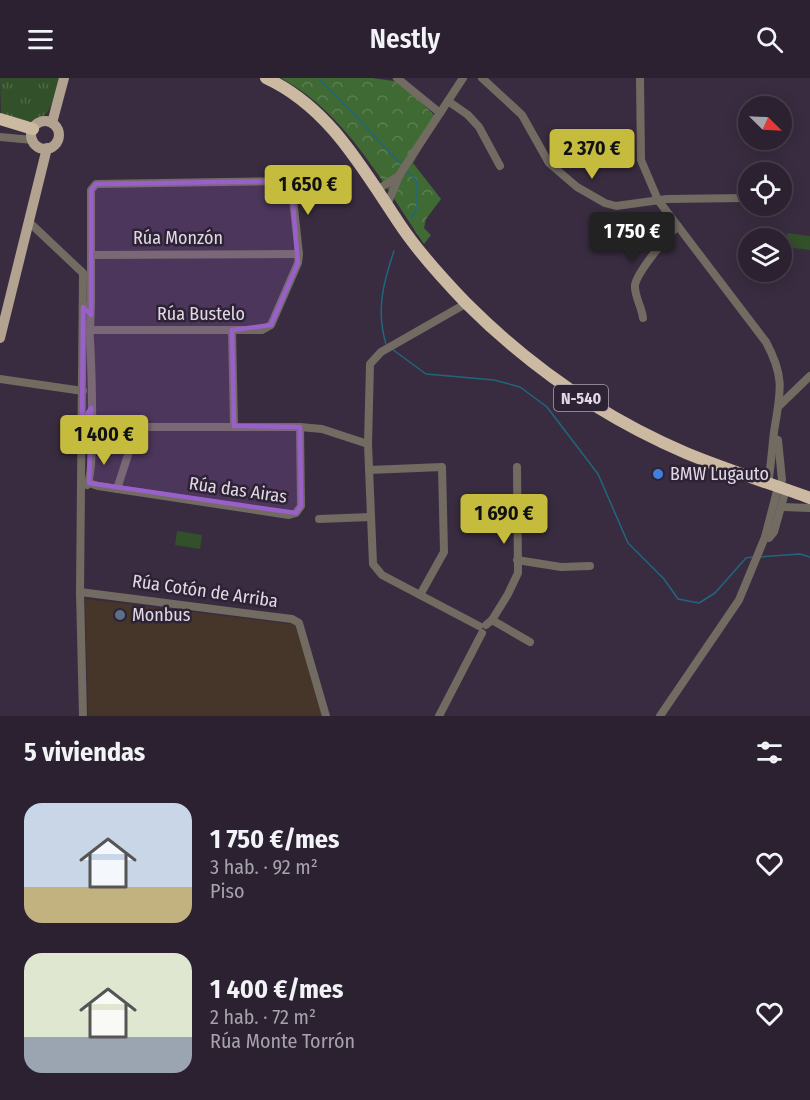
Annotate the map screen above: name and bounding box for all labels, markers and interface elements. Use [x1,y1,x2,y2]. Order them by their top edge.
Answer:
icon: menu [24,23,57,56]
text: Nestly [370,23,440,55]
icon: search [753,23,786,56]
north arrow [738,96,792,150]
map controls [738,96,792,282]
pin: 2 370 € [537,129,647,180]
text: 2 370 € [564,136,620,160]
button: locate [738,162,792,216]
pin: 1 650 € [253,165,363,216]
text: 1 650 € [279,172,337,196]
pin: 1 750 € [577,212,687,263]
text: 1 750 € [604,219,660,243]
street label: Rúa Monzón [133,227,223,249]
button: layers [738,228,792,282]
street label: Rúa Bustelo [157,303,245,325]
road number: N-540 [554,385,608,411]
pin: 1 400 € [49,415,159,466]
text: 1 400 € [74,422,134,446]
place label: BMW Lugauto [670,463,769,485]
marker: BMW Lugauto [651,467,665,481]
street label: Rúa das Airas [188,472,289,508]
pin: 1 690 € [449,494,559,545]
text: 1 690 € [475,501,533,525]
street label: Rúa Cotón de Arriba [131,570,279,612]
place label: Monbus [132,604,191,626]
marker: Monbus [113,608,127,622]
icon: filters [753,736,786,769]
text: 5 viviendas [24,737,145,768]
text: 1 750 €/mes [210,824,339,855]
icon: home [72,827,144,899]
icon: heart [753,847,786,880]
text: 3 hab. · 92 m² [210,855,318,879]
text: Piso [210,879,245,903]
text: 1 400 €/mes [210,974,343,1005]
icon: home [72,977,144,1049]
icon: heart [753,997,786,1030]
text: 2 hab. · 72 m² [210,1005,316,1029]
text: Rúa Monte Torrón [210,1029,355,1053]

